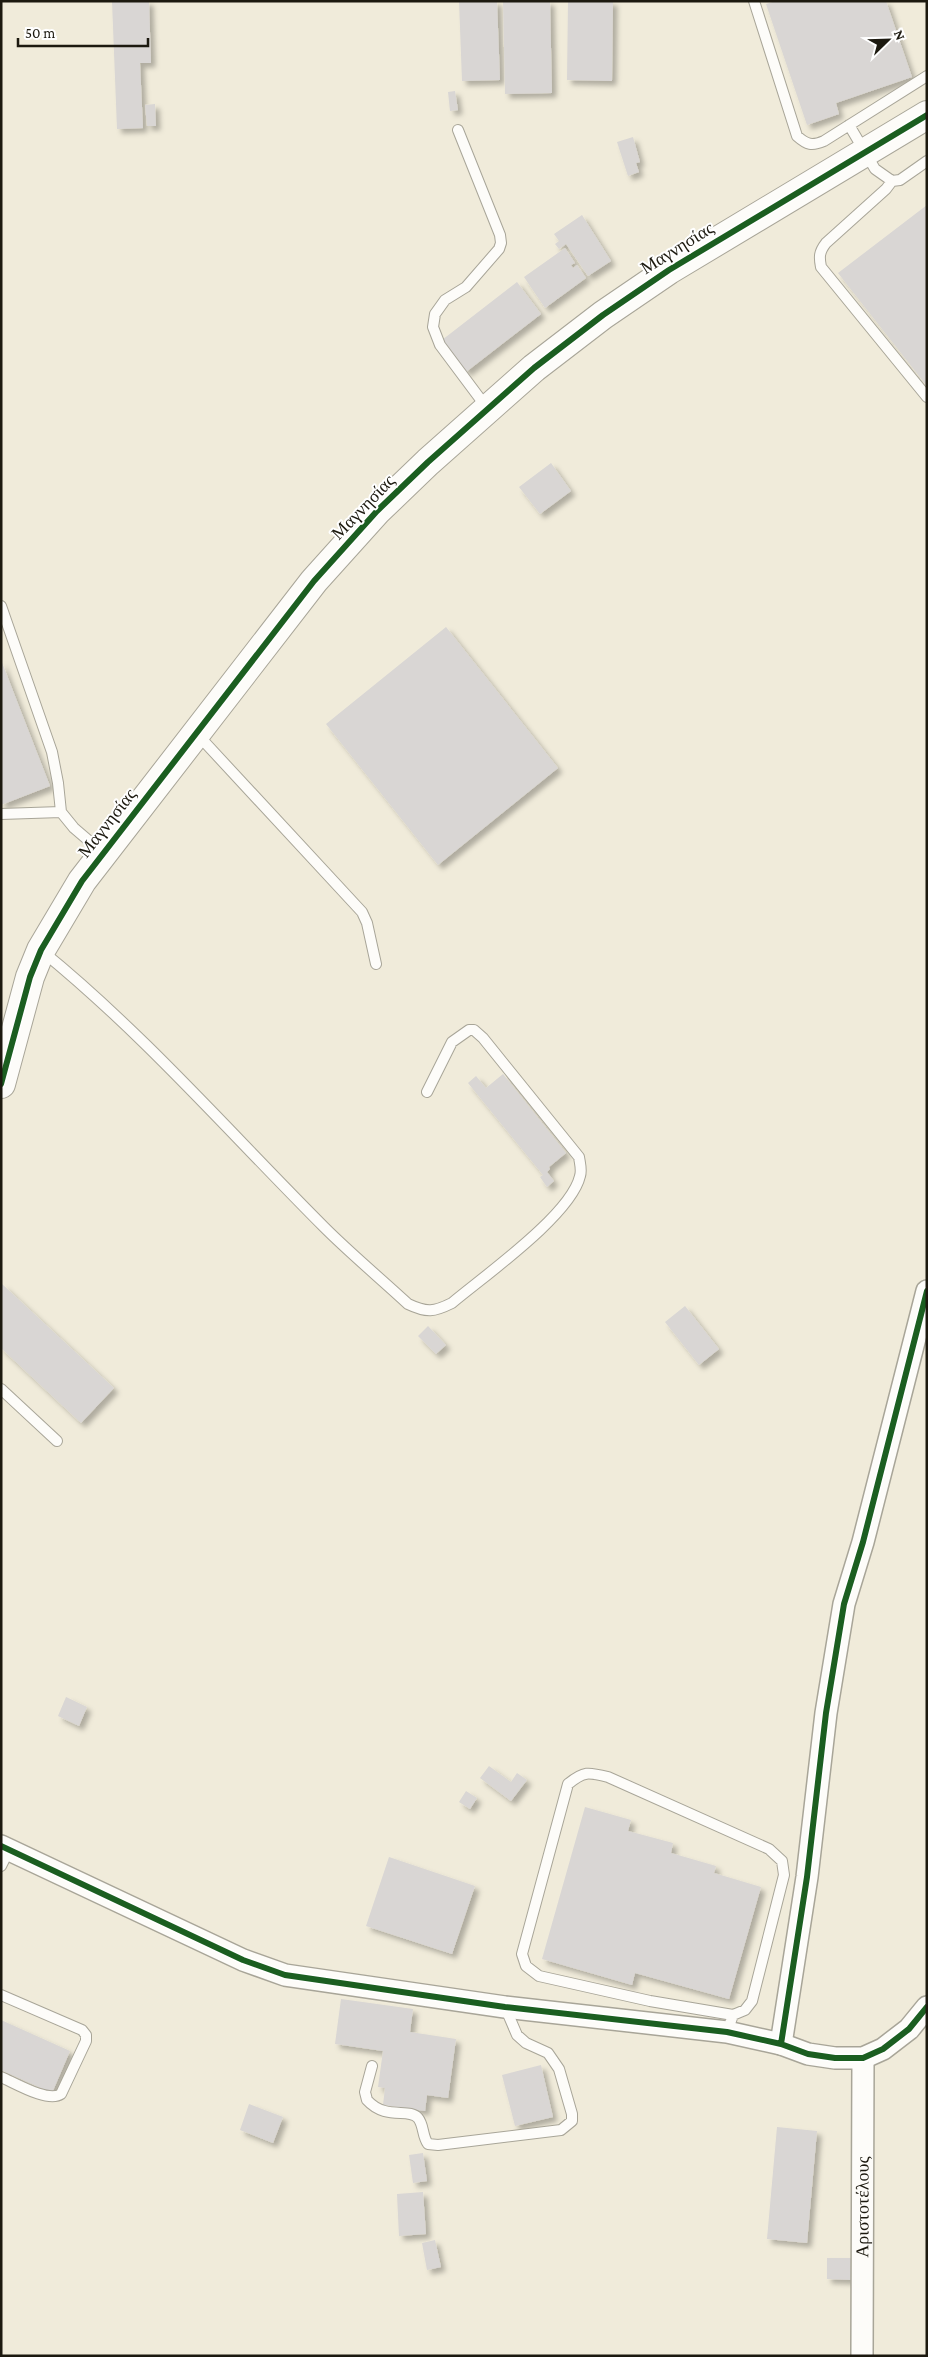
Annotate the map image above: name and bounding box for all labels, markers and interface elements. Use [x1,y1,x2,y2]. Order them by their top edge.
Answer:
scale bar [18,15,148,47]
north arrow [863,15,913,65]
text: 50 m [25,25,55,41]
text: N [891,27,909,43]
street label: Μαγνησίας [637,218,717,278]
street label: Μαγνησίας [327,471,399,543]
street label: Μαγνησίας [74,785,140,861]
street label: Αριστοτέλους [852,2156,873,2258]

